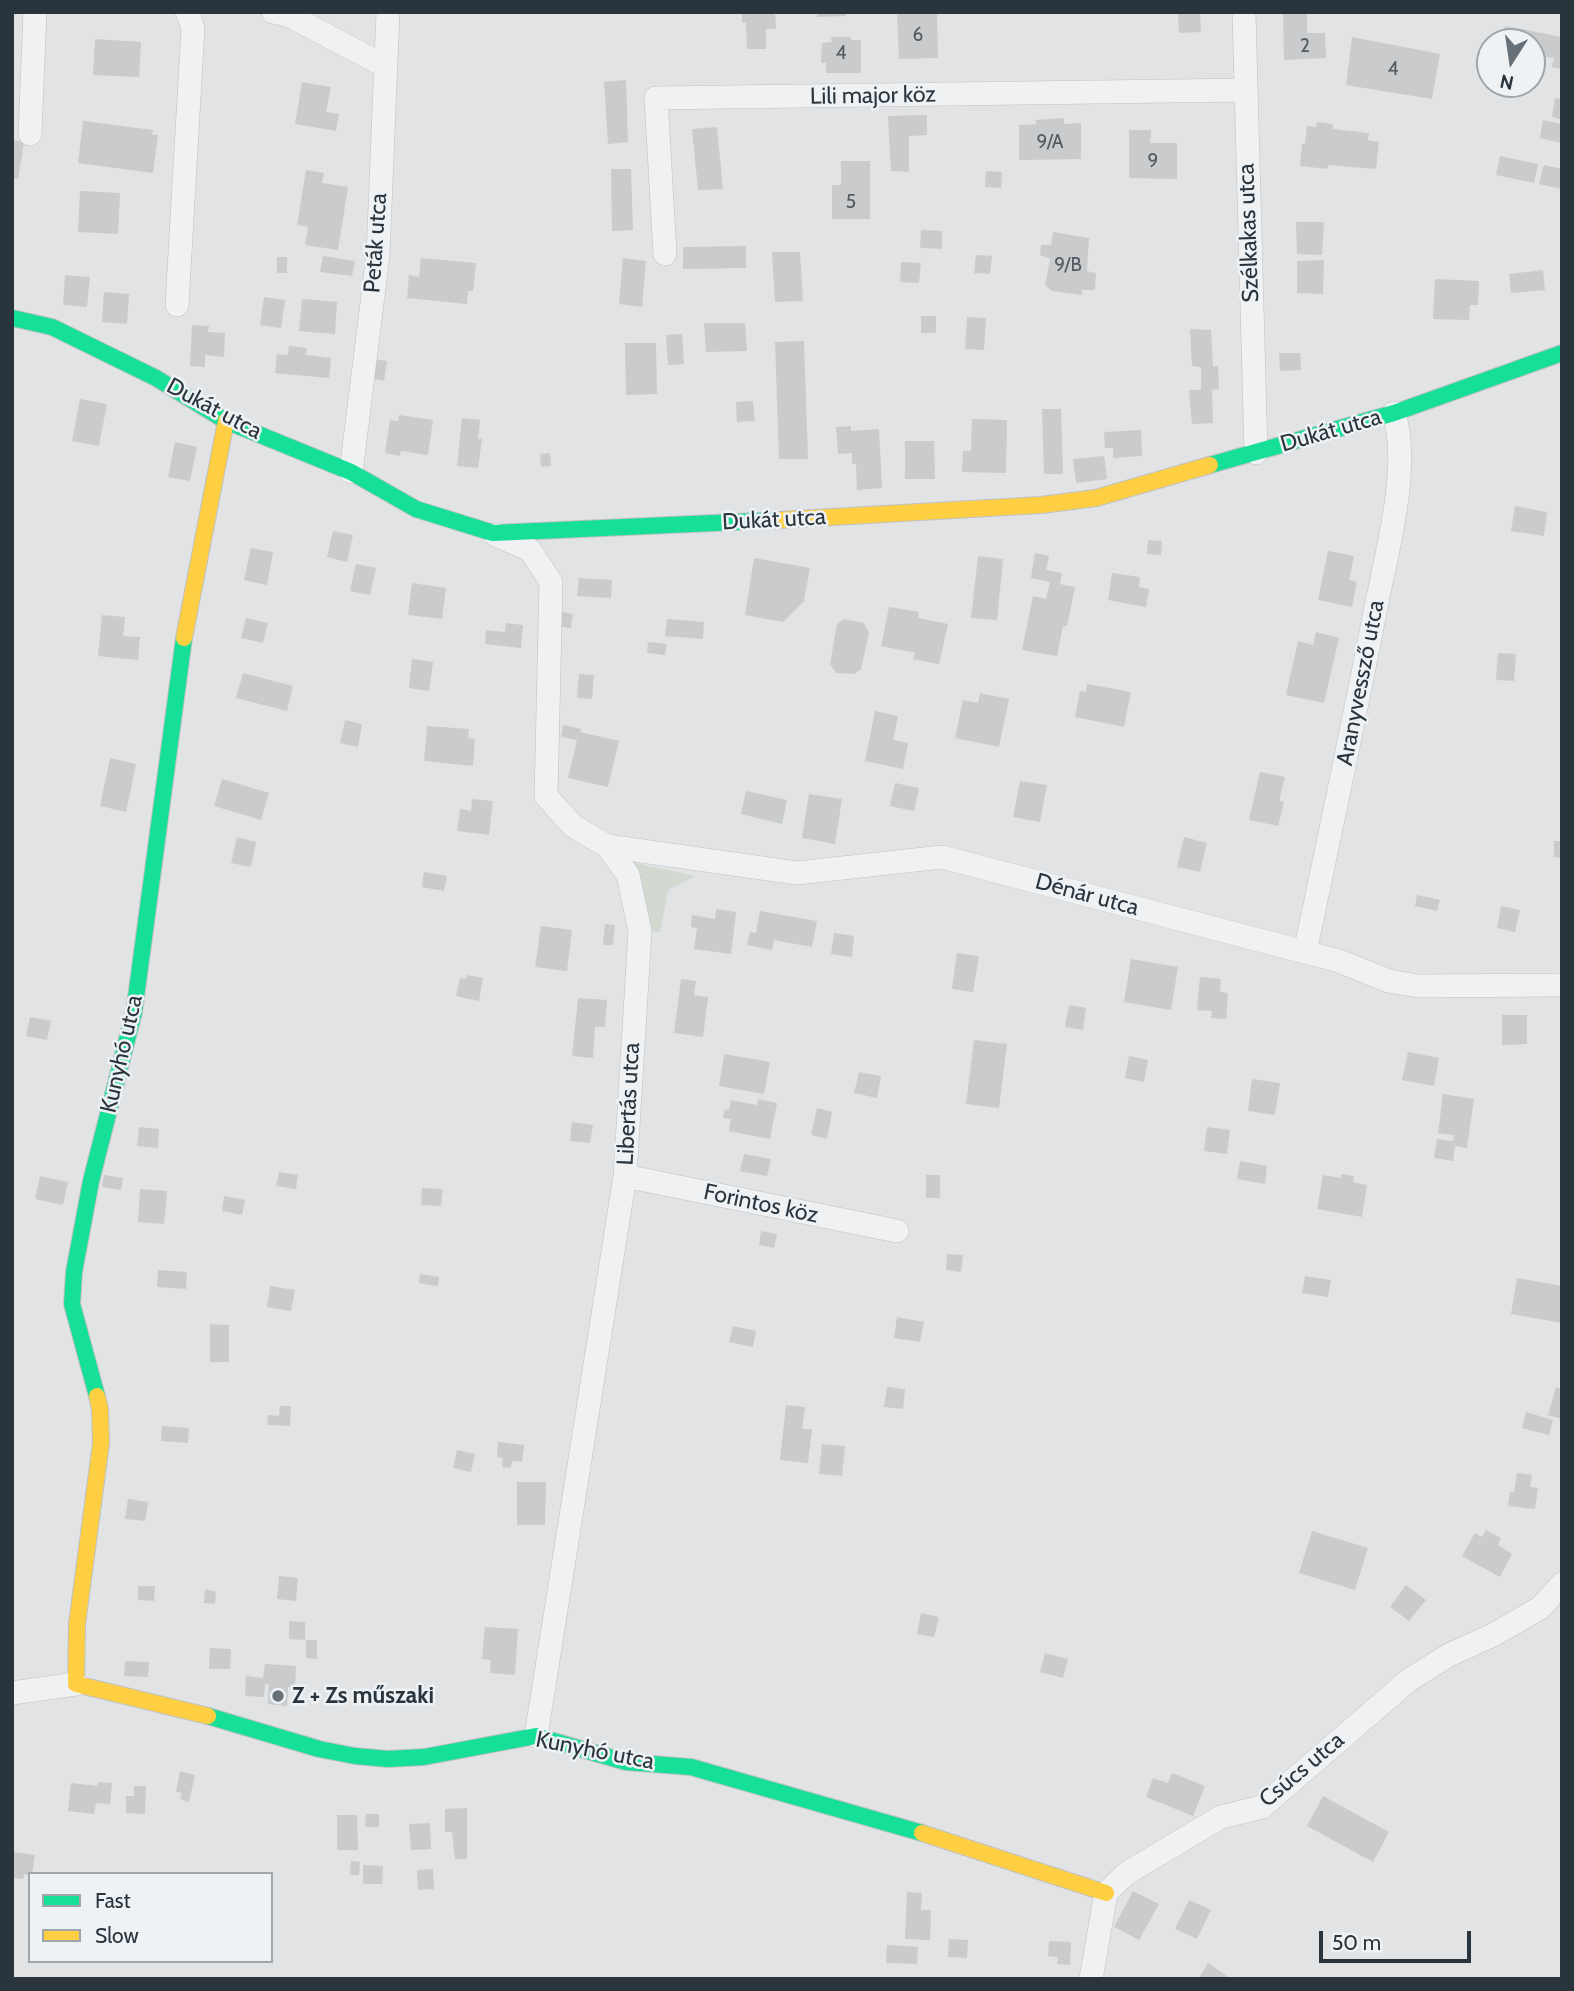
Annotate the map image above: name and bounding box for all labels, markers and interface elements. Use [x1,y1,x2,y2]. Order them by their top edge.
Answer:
house number: 6 [913,24,923,46]
north arrow [1476,28,1546,98]
house number: 2 [1300,35,1310,57]
house number: 4 [836,42,846,64]
house number: 4 [1388,58,1398,80]
text: N [1498,69,1516,95]
street label: Lili major köz [810,81,936,111]
house number: 9/A [1036,131,1064,153]
house number: 9 [1148,150,1158,172]
street label: Szélkakas utca [1233,163,1265,303]
house number: 5 [846,191,856,213]
street label: Peták utca [359,192,393,294]
house number: 9/B [1054,254,1082,276]
street label: Dukát utca [162,372,266,446]
street label: Dukát utca [1277,403,1385,459]
street label: Dukát utca [721,504,827,536]
street label: Aranyvessző utca [1331,598,1391,768]
street label: Dénár utca [1032,868,1142,922]
street label: Kunyhó utca [95,992,149,1116]
street label: Libertás utca [612,1042,646,1166]
street label: Forintos köz [701,1178,821,1230]
place label: Z + Zs műszaki [292,1682,434,1710]
marker: Z + Zs műszaki [270,1688,286,1704]
street label: Kunyhó utca [533,1726,657,1776]
street label: Csúcs utca [1254,1727,1350,1813]
legend [28,1872,273,1963]
text: Fast [95,1888,131,1913]
scale bar [1322,1918,1474,1962]
text: Slow [95,1923,139,1948]
text: 50 m [1332,1930,1381,1955]

